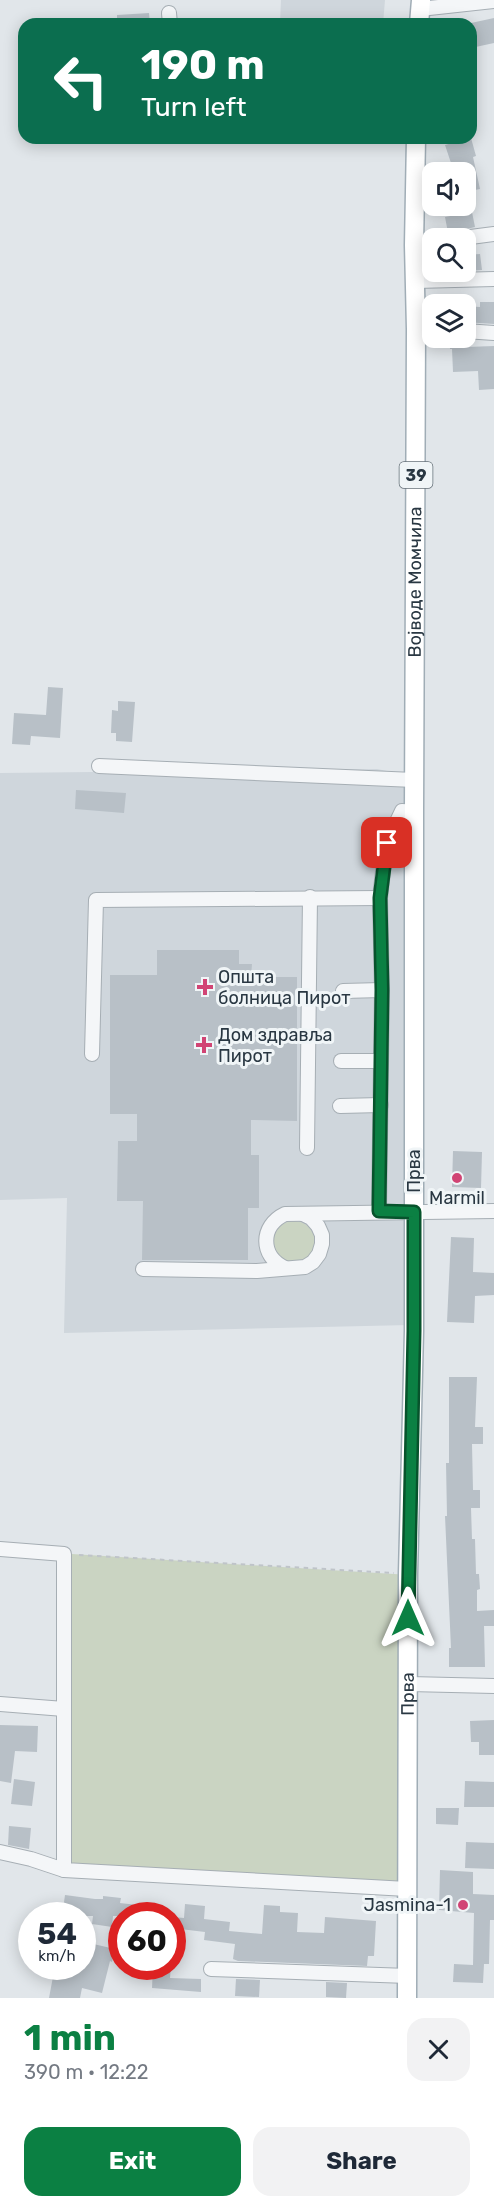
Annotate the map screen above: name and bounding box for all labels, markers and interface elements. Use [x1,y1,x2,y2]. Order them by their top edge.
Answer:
text: 190 m [141,40,265,90]
icon: left [42,42,120,120]
text: Turn left [141,91,246,123]
map controls [422,162,476,348]
button: sound [422,162,476,216]
button: search [422,228,476,282]
button: layers [422,294,476,348]
road number: 39 [400,462,432,488]
street label: Војводе Момчила [404,507,426,658]
pin [361,817,412,868]
icon: arrive [370,826,403,859]
place label: Општа болница Пирот [218,966,351,1009]
marker: Општа болница Пирот [196,978,214,996]
place label: Дом здравља Пирот [218,1024,333,1067]
marker: Дом здравља Пирот [195,1036,213,1054]
street label: Прва [403,1149,425,1193]
marker: Marmil [450,1171,464,1185]
place label: Marmil [429,1187,485,1209]
position arrow [376,1586,440,1650]
street label: Прва [397,1672,419,1716]
place label: Jasmina-1 [364,1894,451,1916]
marker: Jasmina-1 [456,1898,470,1912]
speed limit sign: 60 [108,1902,186,1980]
text: 54 [37,1916,77,1952]
text: km/h [38,1947,76,1965]
text: 1 min [24,2016,116,2059]
button: close [407,2018,470,2081]
text: 390 m · 12:22 [24,2060,149,2084]
button: Exit [24,2127,241,2196]
button: Share [253,2127,470,2196]

